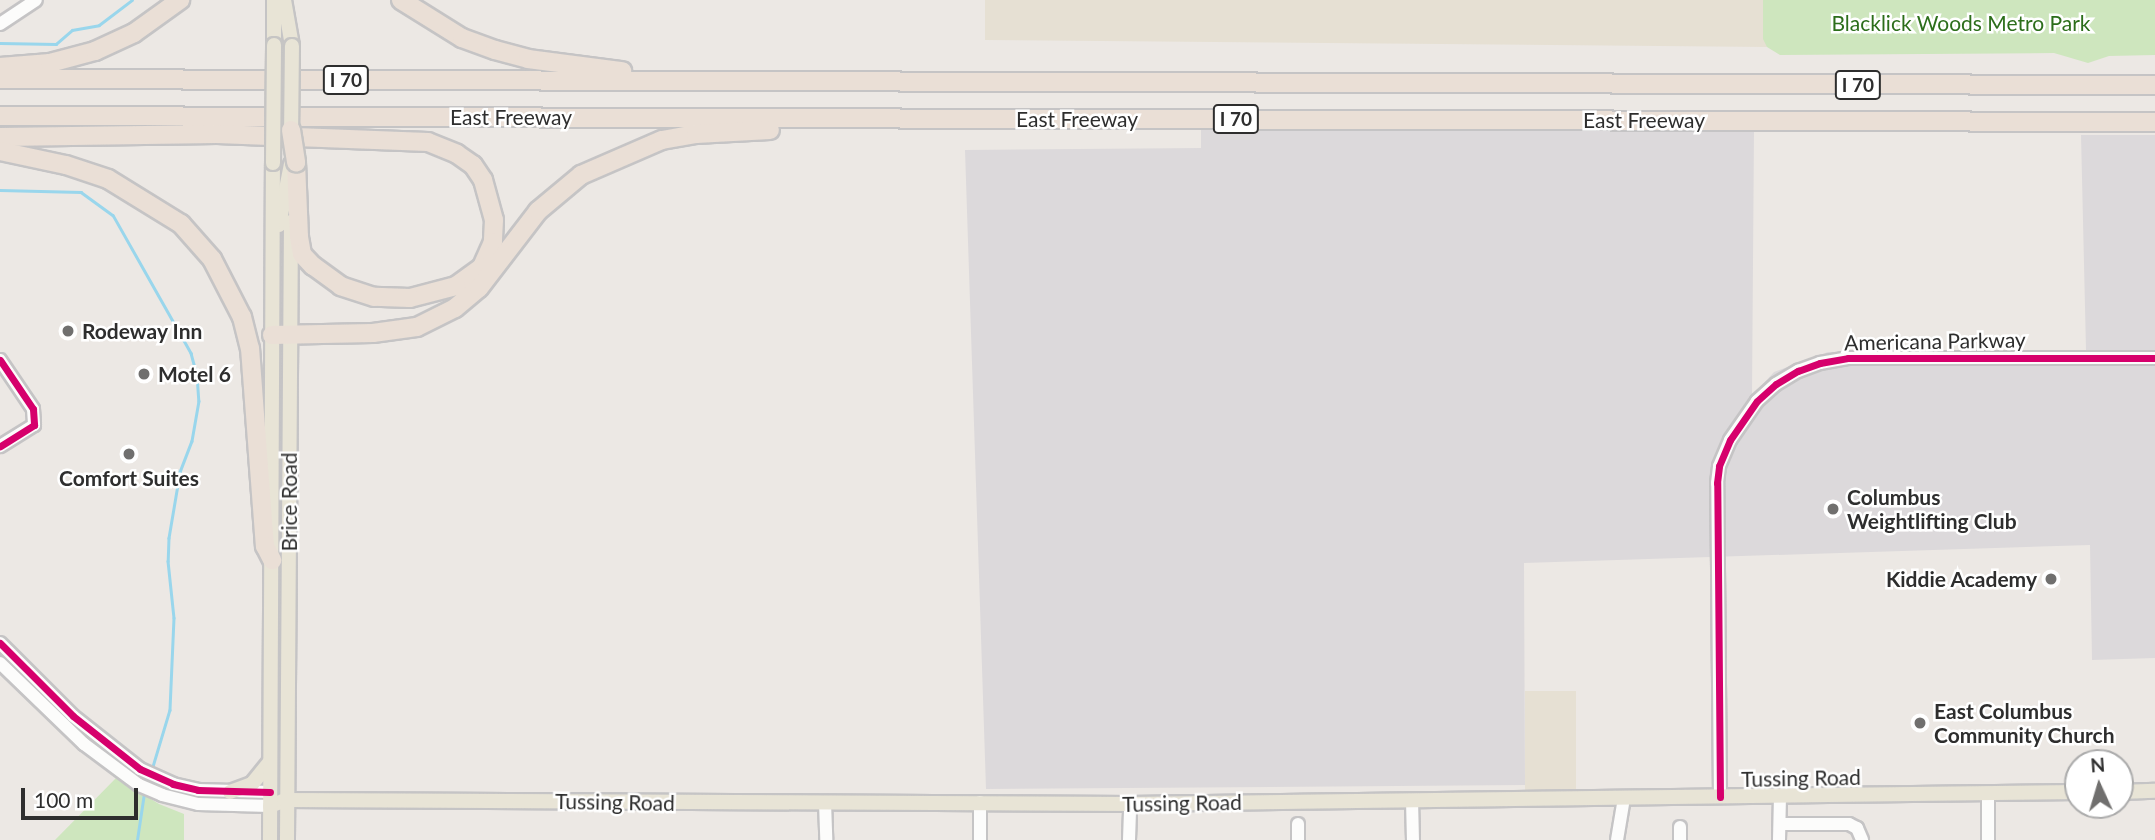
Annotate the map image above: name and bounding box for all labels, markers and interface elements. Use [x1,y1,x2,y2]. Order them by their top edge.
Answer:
park label: Blacklick Woods Metro Park [1831,10,2091,36]
road number: I 70 [322,64,370,96]
road number: I 70 [1834,69,1882,100]
street label: East Freeway [450,104,572,130]
road number: I 70 [1212,104,1260,134]
street label: East Freeway [1016,106,1138,132]
street label: East Freeway [1583,107,1705,133]
place label: Rodeway Inn [82,318,203,344]
marker: Rodeway Inn [60,323,76,339]
street label: Americana Parkway [1844,327,2026,355]
place label: Motel 6 [158,361,231,387]
marker: Motel 6 [136,366,152,382]
marker: Comfort Suites [121,446,137,462]
street label: Brice Road [276,453,302,551]
place label: Comfort Suites [59,465,199,491]
place label: Columbus Weightlifting Club [1847,484,2017,534]
marker: Columbus Weightlifting Club [1825,501,1841,517]
place label: Kiddie Academy [1885,566,2037,592]
marker: Kiddie Academy [2043,571,2059,587]
place label: East Columbus Community Church [1934,698,2115,748]
marker: East Columbus Community Church [1912,715,1928,731]
north arrow [2064,749,2134,819]
text: N [2090,753,2106,777]
street label: Tussing Road [1741,764,1861,792]
scale bar [24,774,142,818]
text: 100 m [34,787,93,812]
street label: Tussing Road [555,788,675,816]
street label: Tussing Road [1122,789,1242,817]

